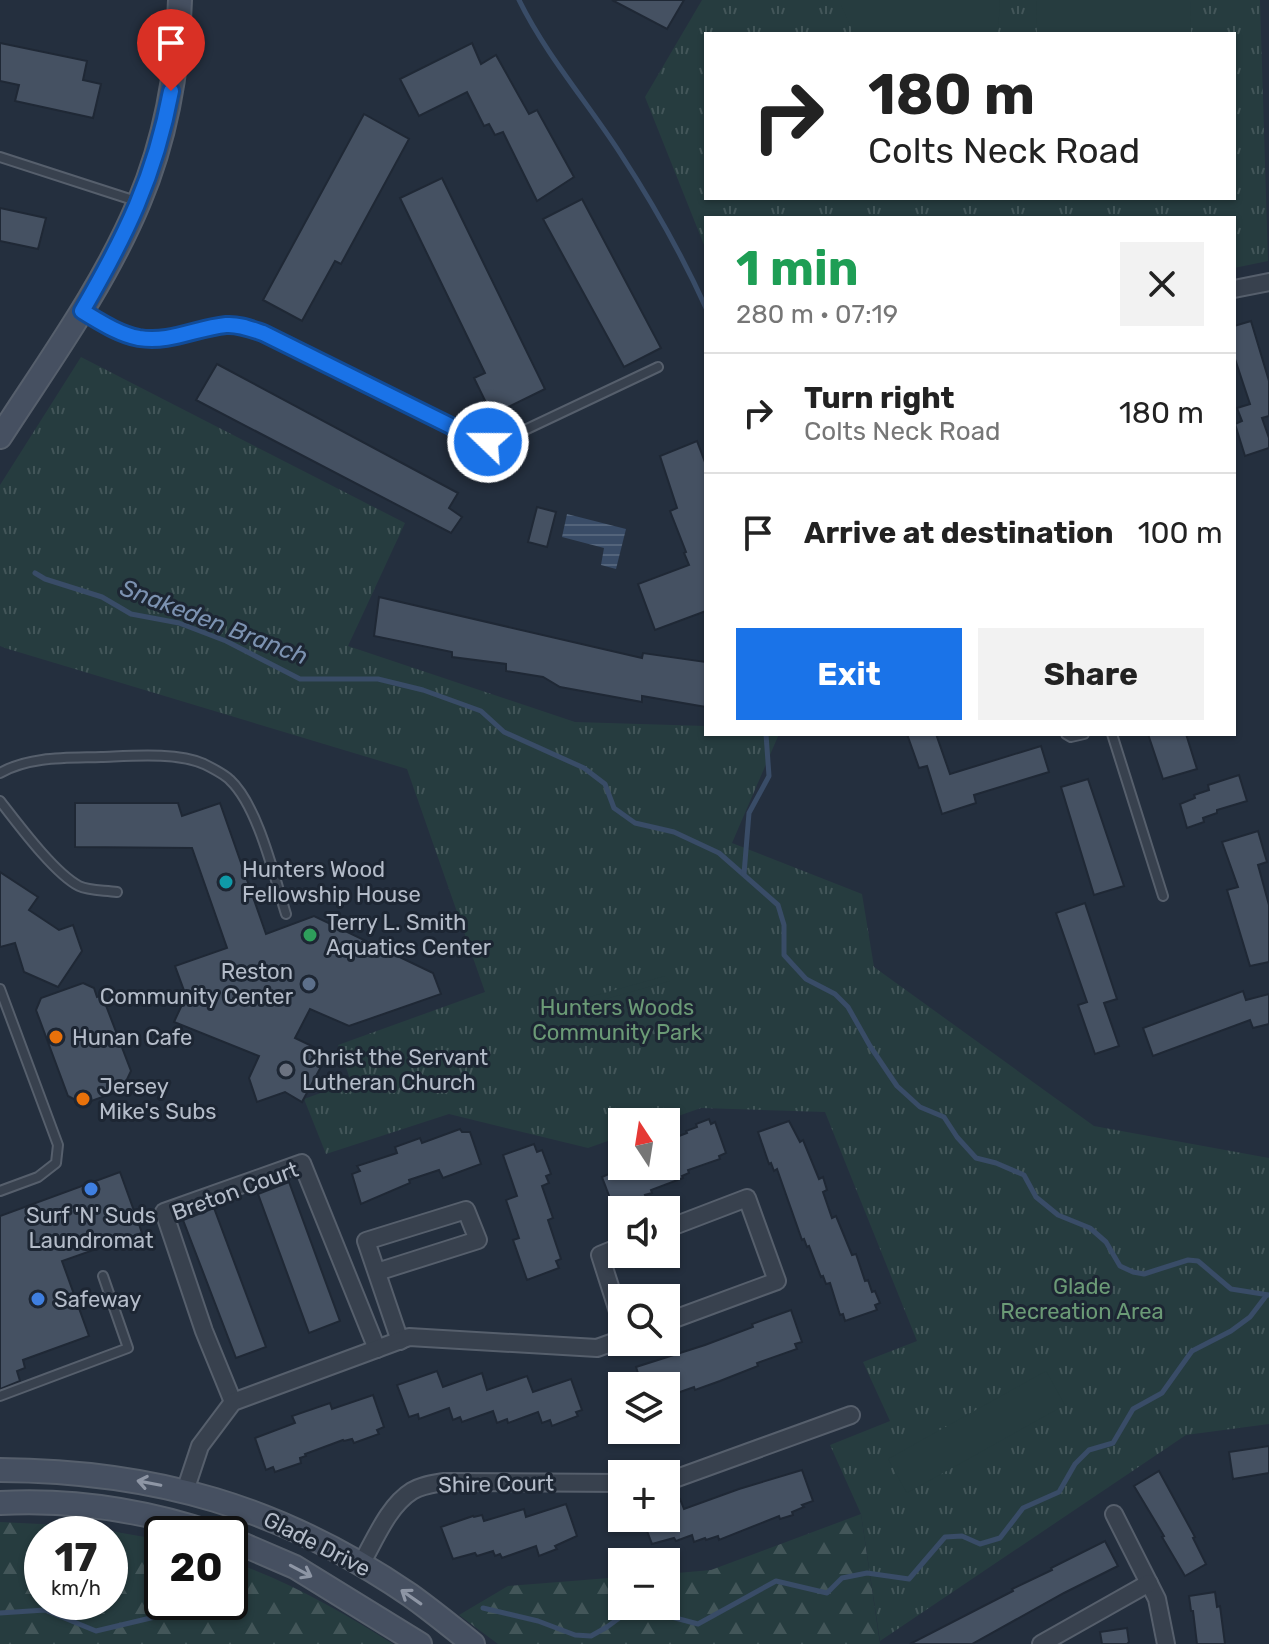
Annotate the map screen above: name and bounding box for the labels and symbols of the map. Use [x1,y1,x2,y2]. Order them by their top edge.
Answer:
pin [137,9,205,91]
position arrow [446,400,530,484]
water label: Snakeden Branch [116,573,312,671]
place label: Hunters Wood Fellowship House [242,856,421,908]
marker: Hunters Wood Fellowship House [217,873,235,891]
place label: Terry L. Smith Aquatics Center [326,909,492,961]
marker: Terry L. Smith Aquatics Center [301,926,319,944]
place label: Reston Community Center [100,958,294,1010]
marker: Reston Community Center [300,975,318,993]
park label: Hunters Woods Community Park [532,994,702,1046]
place label: Hunan Cafe [72,1024,192,1051]
marker: Hunan Cafe [47,1028,65,1046]
place label: Christ the Servant Lutheran Church [302,1044,489,1096]
marker: Christ the Servant Lutheran Church [277,1061,295,1079]
place label: Jersey Mike's Subs [99,1073,216,1125]
marker: Jersey Mike's Subs [74,1090,92,1108]
north arrow [608,1108,680,1180]
street label: Breton Court [168,1156,302,1226]
marker: Surf 'N' Suds Laundromat [82,1180,100,1198]
place label: Surf 'N' Suds Laundromat [26,1202,156,1254]
park label: Glade Recreation Area [1000,1273,1164,1325]
place label: Safeway [54,1286,141,1313]
marker: Safeway [29,1290,47,1308]
street label: Shire Court [438,1469,554,1499]
one-way arrow [136,1474,162,1489]
street label: Glade Drive [259,1506,375,1582]
speed limit sign: 20 [144,1516,248,1620]
one-way arrow [289,1563,312,1579]
one-way arrow [400,1588,422,1605]

